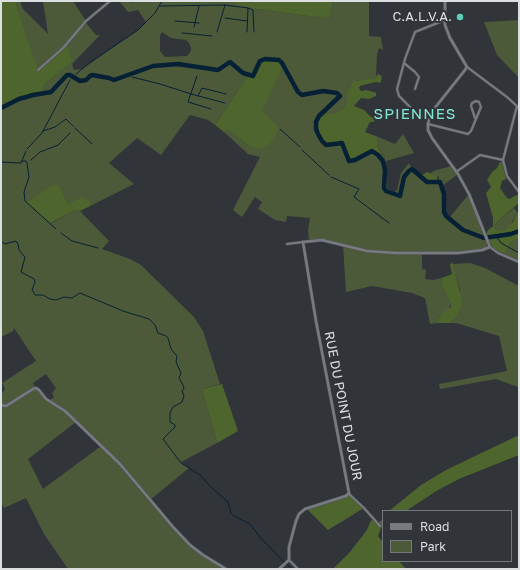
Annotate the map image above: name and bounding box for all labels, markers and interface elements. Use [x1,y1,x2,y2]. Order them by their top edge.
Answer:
place label: C.A.L.V.A. [393,9,452,25]
marker: C.A.L.V.A. [455,12,465,22]
district label: SPIENNES [374,105,456,123]
street label: RUE DU POINT DU JOUR [321,330,365,482]
legend [382,510,512,562]
text: Road [420,519,449,534]
text: Park [420,539,446,554]

